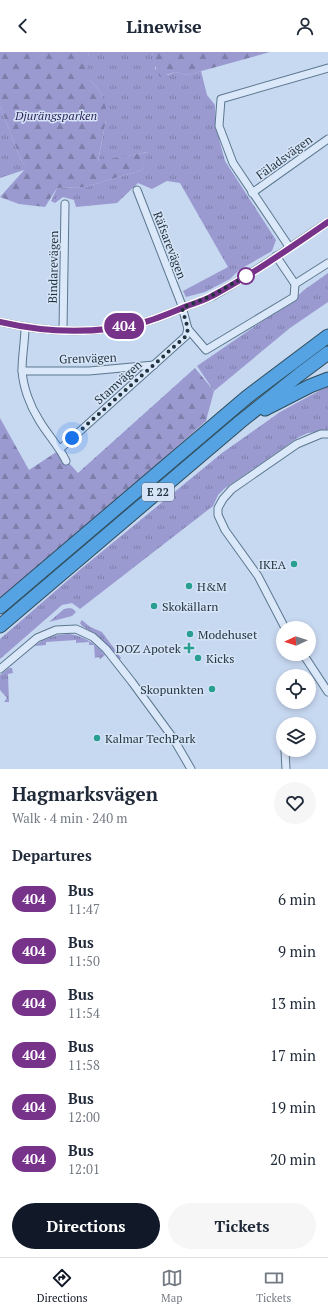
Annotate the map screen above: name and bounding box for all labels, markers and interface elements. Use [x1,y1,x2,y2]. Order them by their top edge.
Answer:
text: Linewise [126,14,202,38]
icon: back [12,15,34,37]
icon: person [294,15,316,37]
park label: Djurängsparken [14,108,97,123]
street label: Fäladsvägen [253,132,315,182]
street label: Räfsarevägen [150,209,190,281]
street label: Bindarevägen [45,230,61,304]
unlabelled marker [237,267,255,285]
line badge: 404 [101,313,147,339]
text: 404 [112,316,136,335]
street label: Grenvägen [59,349,117,367]
street label: Stamvägen [91,357,145,407]
your location [62,428,82,448]
road number: E 22 [142,483,174,501]
place label: IKEA [259,557,287,572]
marker: IKEA [289,559,299,569]
place label: H&M [197,579,227,594]
marker: H&M [184,581,194,591]
place label: Skokällarn [162,599,218,614]
marker: Skokällarn [149,601,159,611]
north arrow [276,621,316,661]
map controls [276,621,316,757]
place label: Modehuset [198,627,258,642]
marker: Modehuset [185,629,195,639]
place label: DOZ Apotek [116,641,182,656]
marker: DOZ Apotek [184,643,194,653]
place label: Kicks [206,651,234,666]
marker: Kicks [193,653,203,663]
button: locate [276,669,316,709]
place label: Skopunkten [140,682,204,697]
marker: Skopunkten [207,684,217,694]
button: layers [276,717,316,757]
place label: Kalmar TechPark [105,731,197,746]
marker: Kalmar TechPark [92,733,102,743]
text: Hagmarksvägen [12,781,158,806]
button: heart [274,782,316,824]
text: Walk · 4 min · 240 m [12,809,127,827]
text: Departures [12,845,92,865]
text: Bus [68,880,94,900]
text: 404 [22,889,46,908]
text: 6 min [278,889,316,909]
text: 11:47 [68,900,100,918]
text: Bus [68,932,94,952]
text: 404 [22,941,46,960]
text: 9 min [278,941,316,961]
text: 11:50 [68,952,100,970]
text: Bus [68,984,94,1004]
text: 404 [22,993,46,1012]
text: 13 min [270,993,316,1013]
text: 11:54 [68,1004,100,1022]
text: Bus [68,1036,94,1056]
text: 404 [22,1045,46,1064]
text: 17 min [270,1045,316,1065]
text: 11:58 [68,1056,100,1074]
text: Bus [68,1088,94,1108]
text: 404 [22,1097,46,1116]
text: 19 min [270,1097,316,1117]
text: 12:00 [68,1108,100,1126]
text: Bus [68,1140,94,1160]
text: 404 [22,1149,46,1168]
text: 20 min [270,1149,316,1169]
text: 12:01 [68,1160,100,1178]
button: Directions [12,1203,160,1249]
button: Tickets [168,1203,316,1249]
tab: Directions [37,1267,87,1305]
tab: Map [161,1267,183,1305]
tab: Tickets [256,1267,291,1305]

